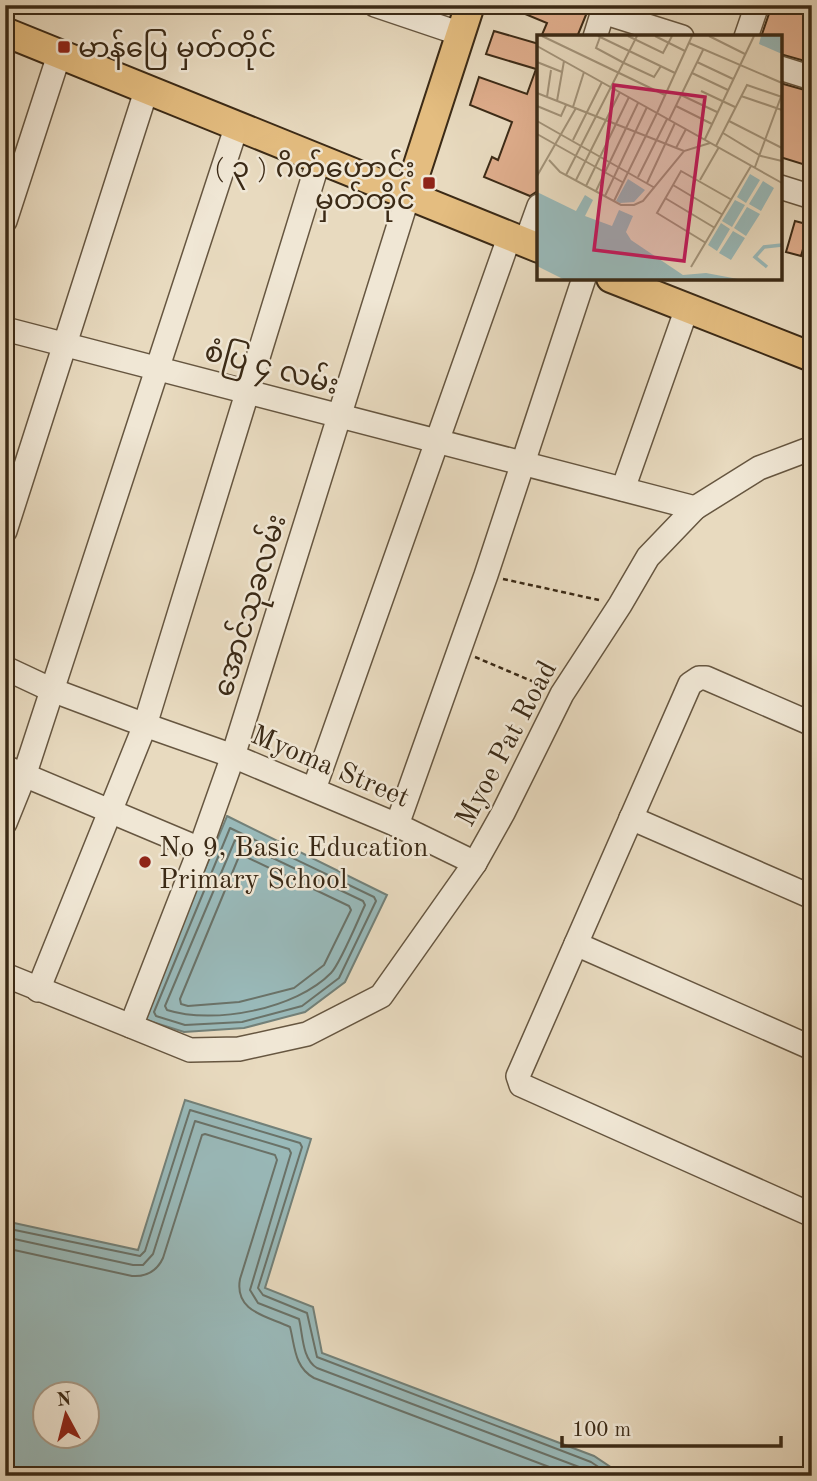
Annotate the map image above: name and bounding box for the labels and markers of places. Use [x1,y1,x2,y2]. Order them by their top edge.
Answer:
place label: မာန်ပြေ မှတ်တိုင် [78,29,276,70]
marker: မာန်ပြေ မှတ်တိုင် [56,39,72,55]
place label: ( ၃ ) ဂိတ်ဟောင်း မှတ်တိုင် [214,149,415,222]
marker: ( ၃ ) ဂိတ်ဟောင်း မှတ်တိုင် [421,175,437,191]
place label: No 9, Basic Education Primary School [159,835,428,895]
marker: No 9, Basic Education Primary School [137,854,153,870]

